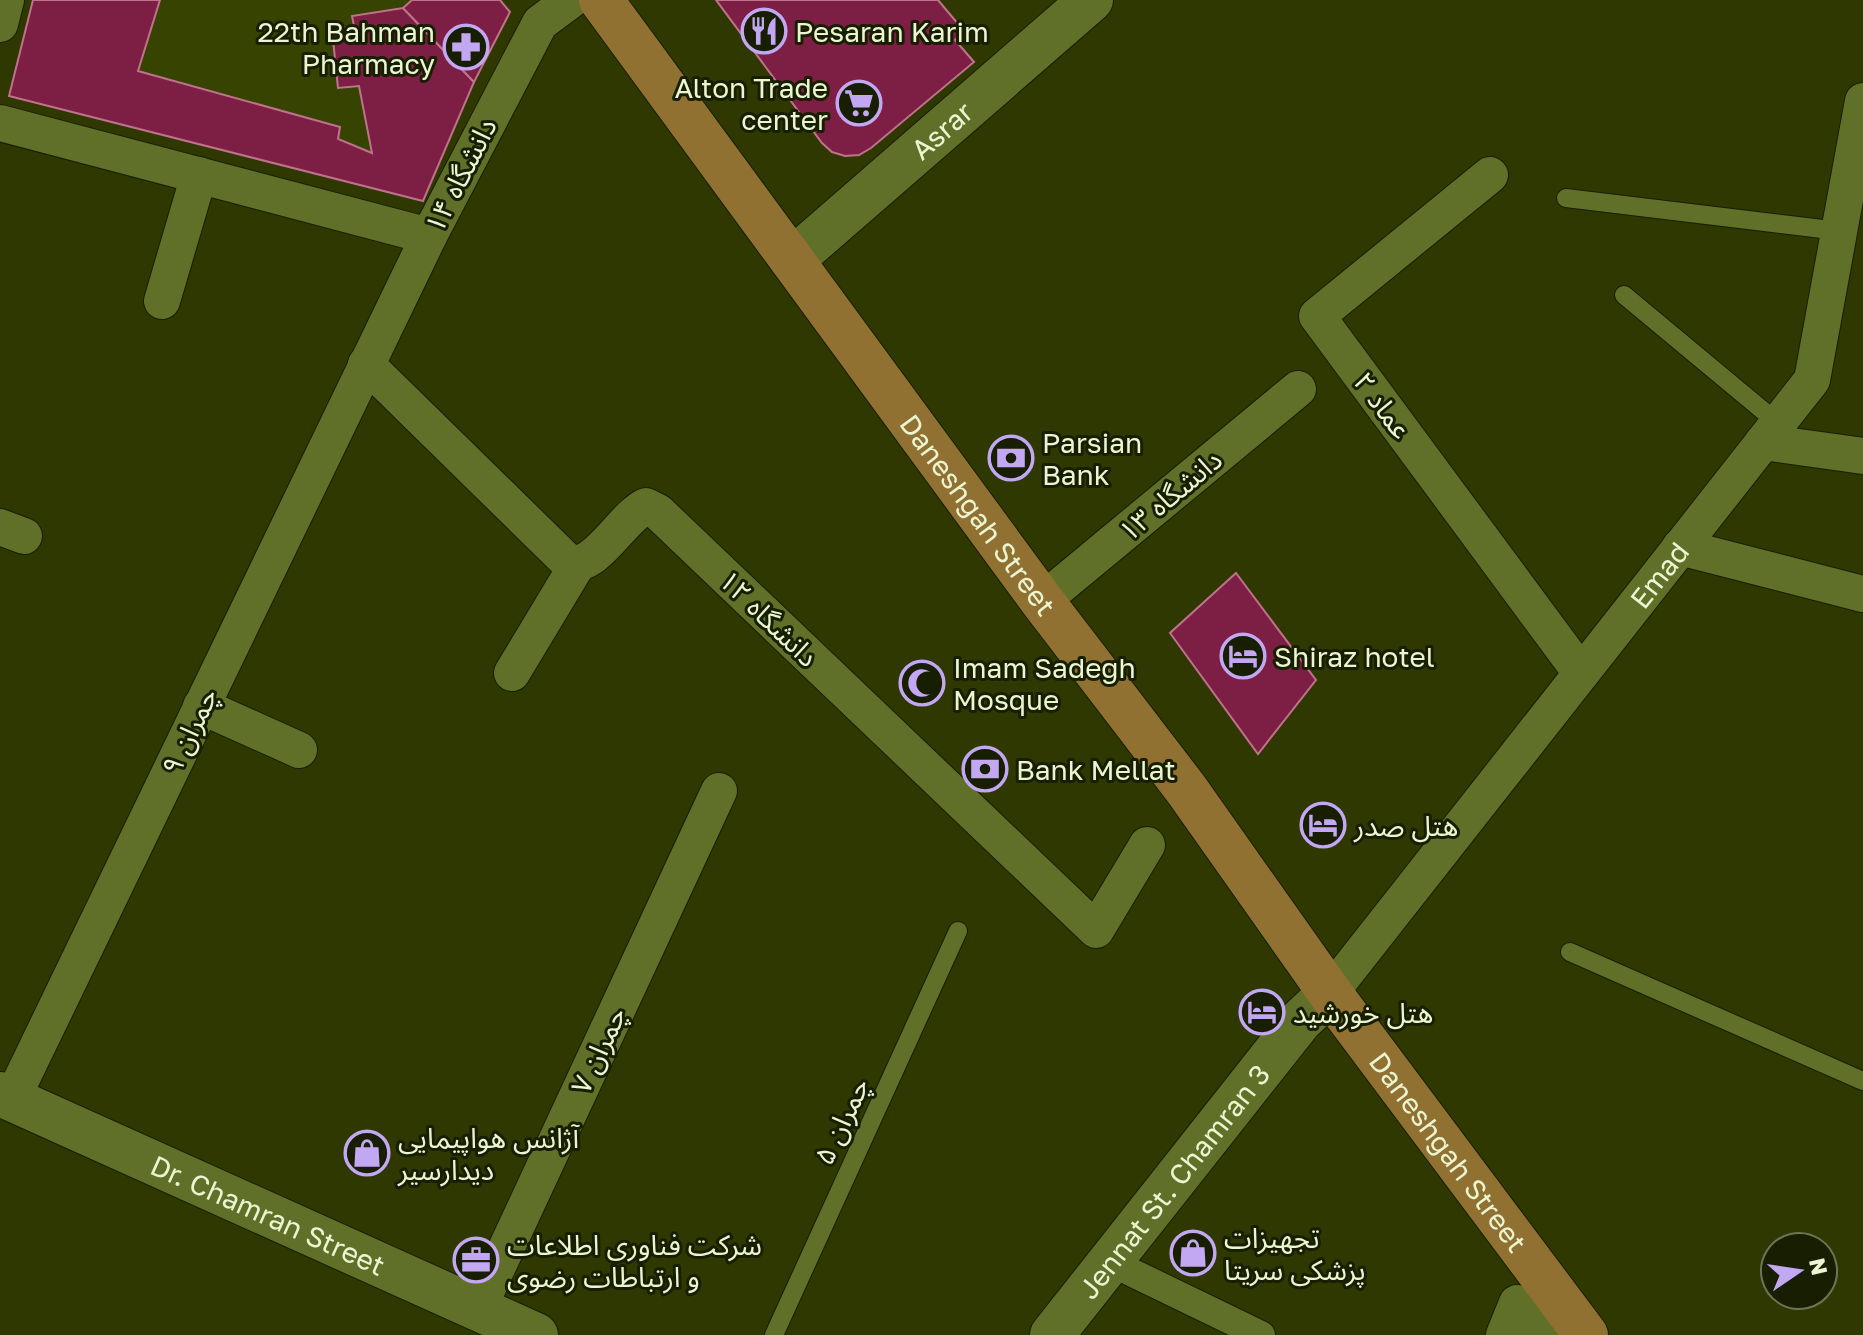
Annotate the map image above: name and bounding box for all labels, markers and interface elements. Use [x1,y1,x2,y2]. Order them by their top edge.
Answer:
restaurant icon: Pesaran Karim [740,7,788,55]
place label: 22th Bahman Pharmacy [257,15,435,80]
place label: Pesaran Karim [795,15,989,48]
pharmacy icon: 22th Bahman Pharmacy [442,23,490,71]
place label: Alton Trade center [674,71,828,136]
supermarket icon: Alton Trade center [835,79,883,127]
street label: Asrar [904,94,979,166]
street label: دانشگاه ۱۴ [417,112,503,238]
street label: عماد ۲ [1347,365,1419,445]
street label: Daneshgah Street [894,407,1063,621]
place label: Parsian Bank [1042,426,1142,491]
bank icon: Parsian Bank [987,434,1035,482]
street label: دانشگاه ۱۳ [1112,442,1228,548]
street label: Emad [1623,535,1695,614]
street label: دانشگاه ۱۲ [713,563,825,673]
hotel icon: Shiraz hotel [1219,632,1267,680]
place label: Shiraz hotel [1274,640,1435,673]
place label: Imam Sadegh Mosque [953,651,1136,716]
mosque icon: Imam Sadegh Mosque [898,659,946,707]
street label: چمران ۹ [154,682,226,780]
bank icon: Bank Mellat [961,745,1009,793]
place label: Bank Mellat [1016,753,1176,786]
hotel icon: هتل صدر [1299,801,1347,849]
place label: هتل صدر [1353,809,1458,843]
hotel icon: هتل خورشید [1238,988,1286,1036]
place label: هتل خورشید [1293,996,1433,1030]
street label: چمران ۷ [564,1001,634,1100]
street label: Daneshgah Street [1363,1045,1534,1258]
street label: Jennat St. Chamran 3 [1071,1058,1276,1305]
street label: چمران ۵ [807,1072,877,1171]
place label: آژانس هواپیمایی دیدارسیر [397,1121,581,1187]
shop icon: آژانس هواپیمایی دیدارسیر [343,1129,391,1177]
street label: Dr. Chamran Street [146,1148,390,1282]
place label: تجهیزات پزشکی سریتا [1224,1221,1366,1288]
place label: شرکت فناوری اطلاعات و ارتباطات رضوی [507,1228,762,1294]
shop icon: تجهیزات پزشکی سریتا [1169,1229,1217,1277]
north arrow [1759,1231,1839,1311]
office icon: شرکت فناوری اطلاعات و ارتباطات رضوی [452,1236,500,1284]
text: N [1804,1255,1834,1278]

